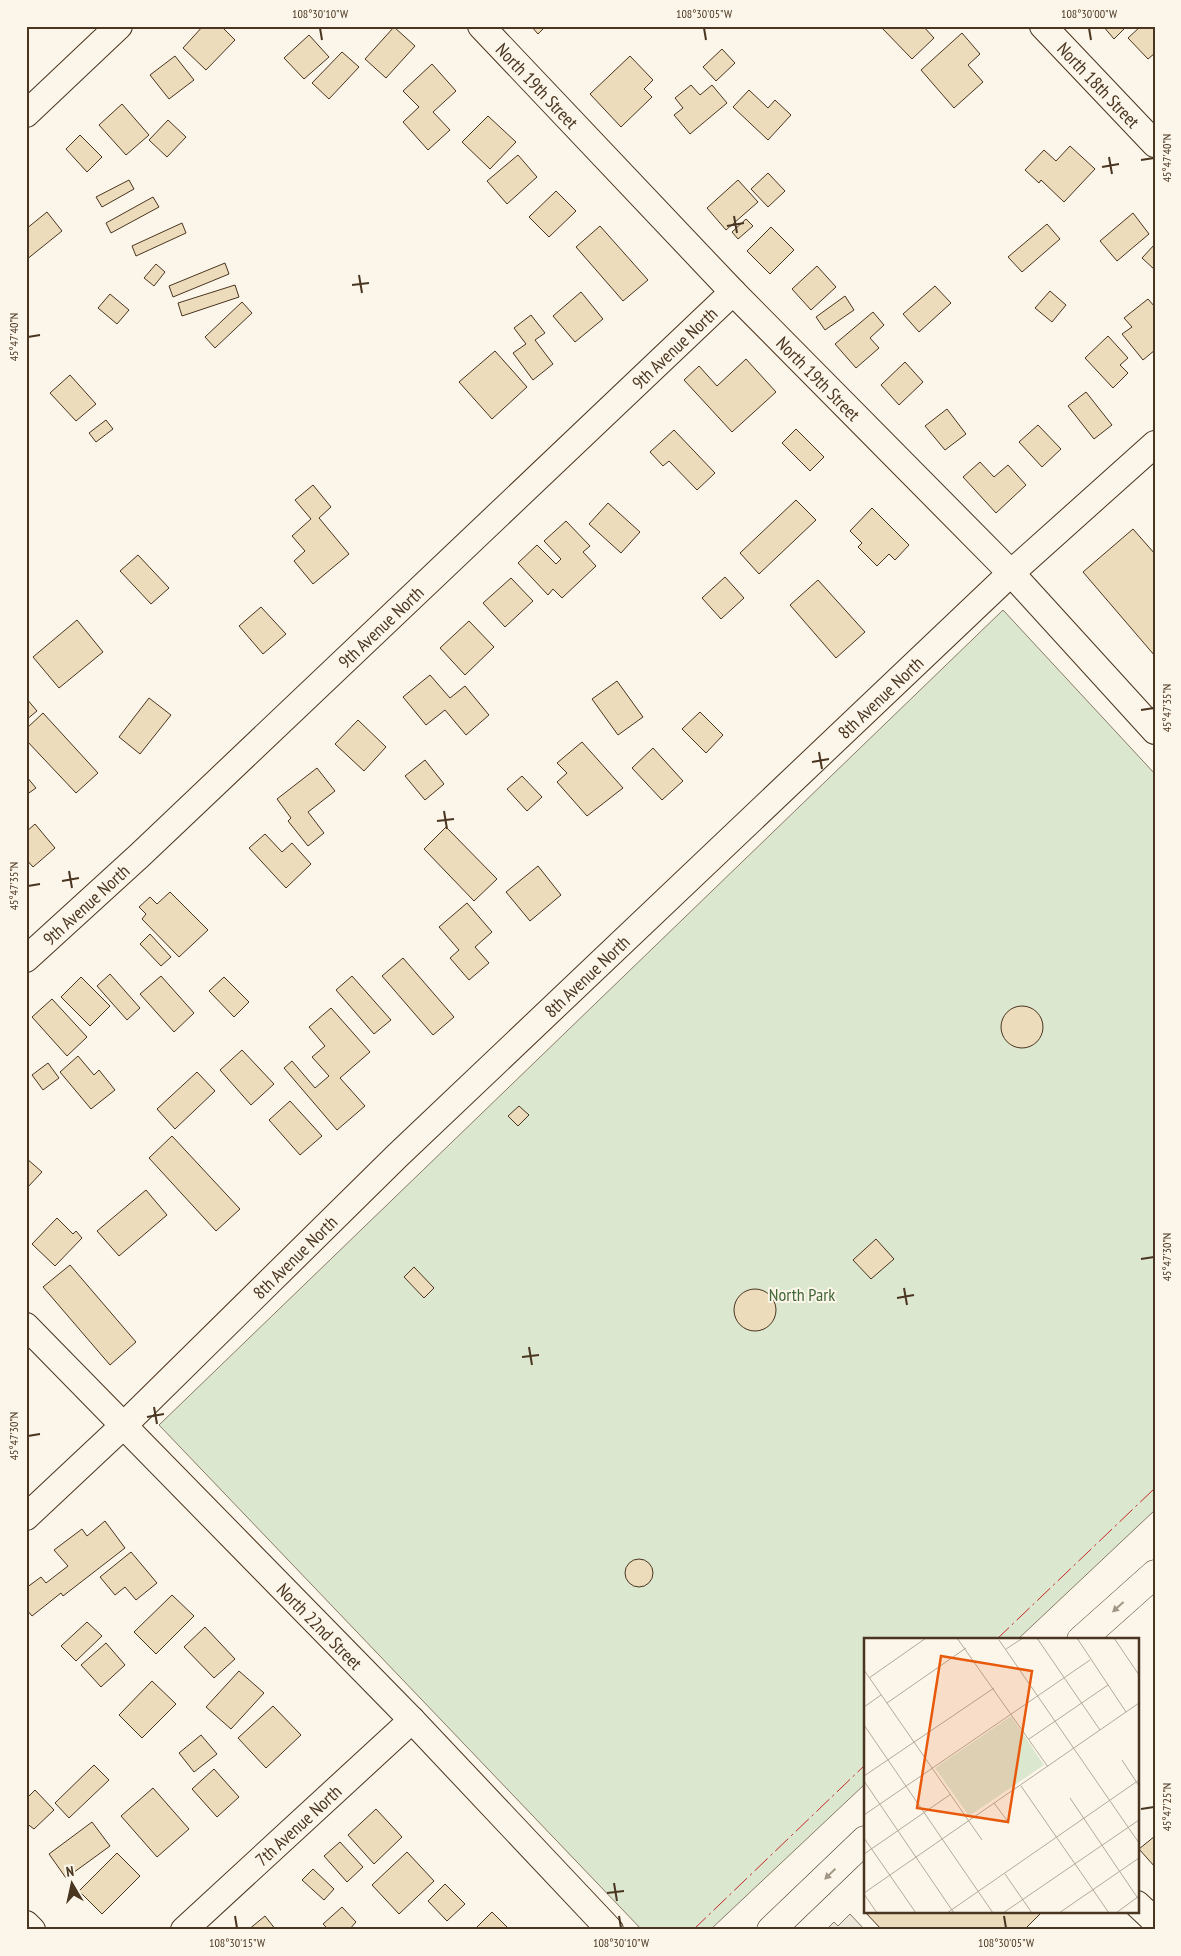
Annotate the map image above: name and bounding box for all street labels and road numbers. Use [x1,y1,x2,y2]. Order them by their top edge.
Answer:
street label: North 18th Street [1053,37,1145,133]
street label: North 19th Street [491,38,584,133]
street label: 9th Avenue North [627,302,722,394]
street label: North 19th Street [772,331,865,426]
street label: 9th Avenue North [333,581,428,673]
street label: 8th Avenue North [833,651,928,743]
street label: 9th Avenue North [38,859,134,950]
street label: 8th Avenue North [539,930,634,1022]
street label: 8th Avenue North [248,1210,342,1303]
street label: North 22nd Street [272,1578,368,1674]
street label: 7th Avenue North [250,1780,346,1870]

